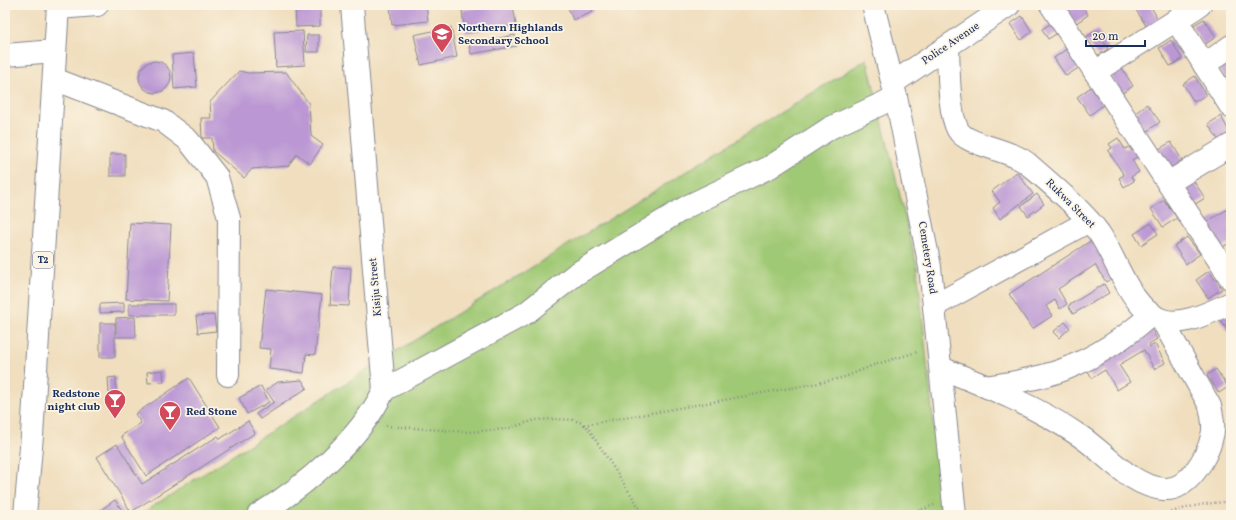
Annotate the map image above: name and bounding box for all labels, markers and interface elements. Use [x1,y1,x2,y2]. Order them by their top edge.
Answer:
street label: Police Avenue [919,19,983,69]
school or university icon: Northern Highlands Secondary School [429,21,455,54]
place label: Northern Highlands Secondary School [458,21,563,49]
scale bar [1086,22,1145,48]
text: 20 m [1092,29,1119,45]
street label: Rukwa Street [1042,176,1098,232]
street label: Cemetery Road [914,220,940,296]
road number: T2 [33,252,53,268]
street label: Kisiju Street [366,257,386,317]
place label: Redstone night club [47,387,100,415]
bar icon: Redstone night club [102,387,128,420]
bar icon: Red Stone [157,399,183,432]
place label: Red Stone [186,405,238,420]

